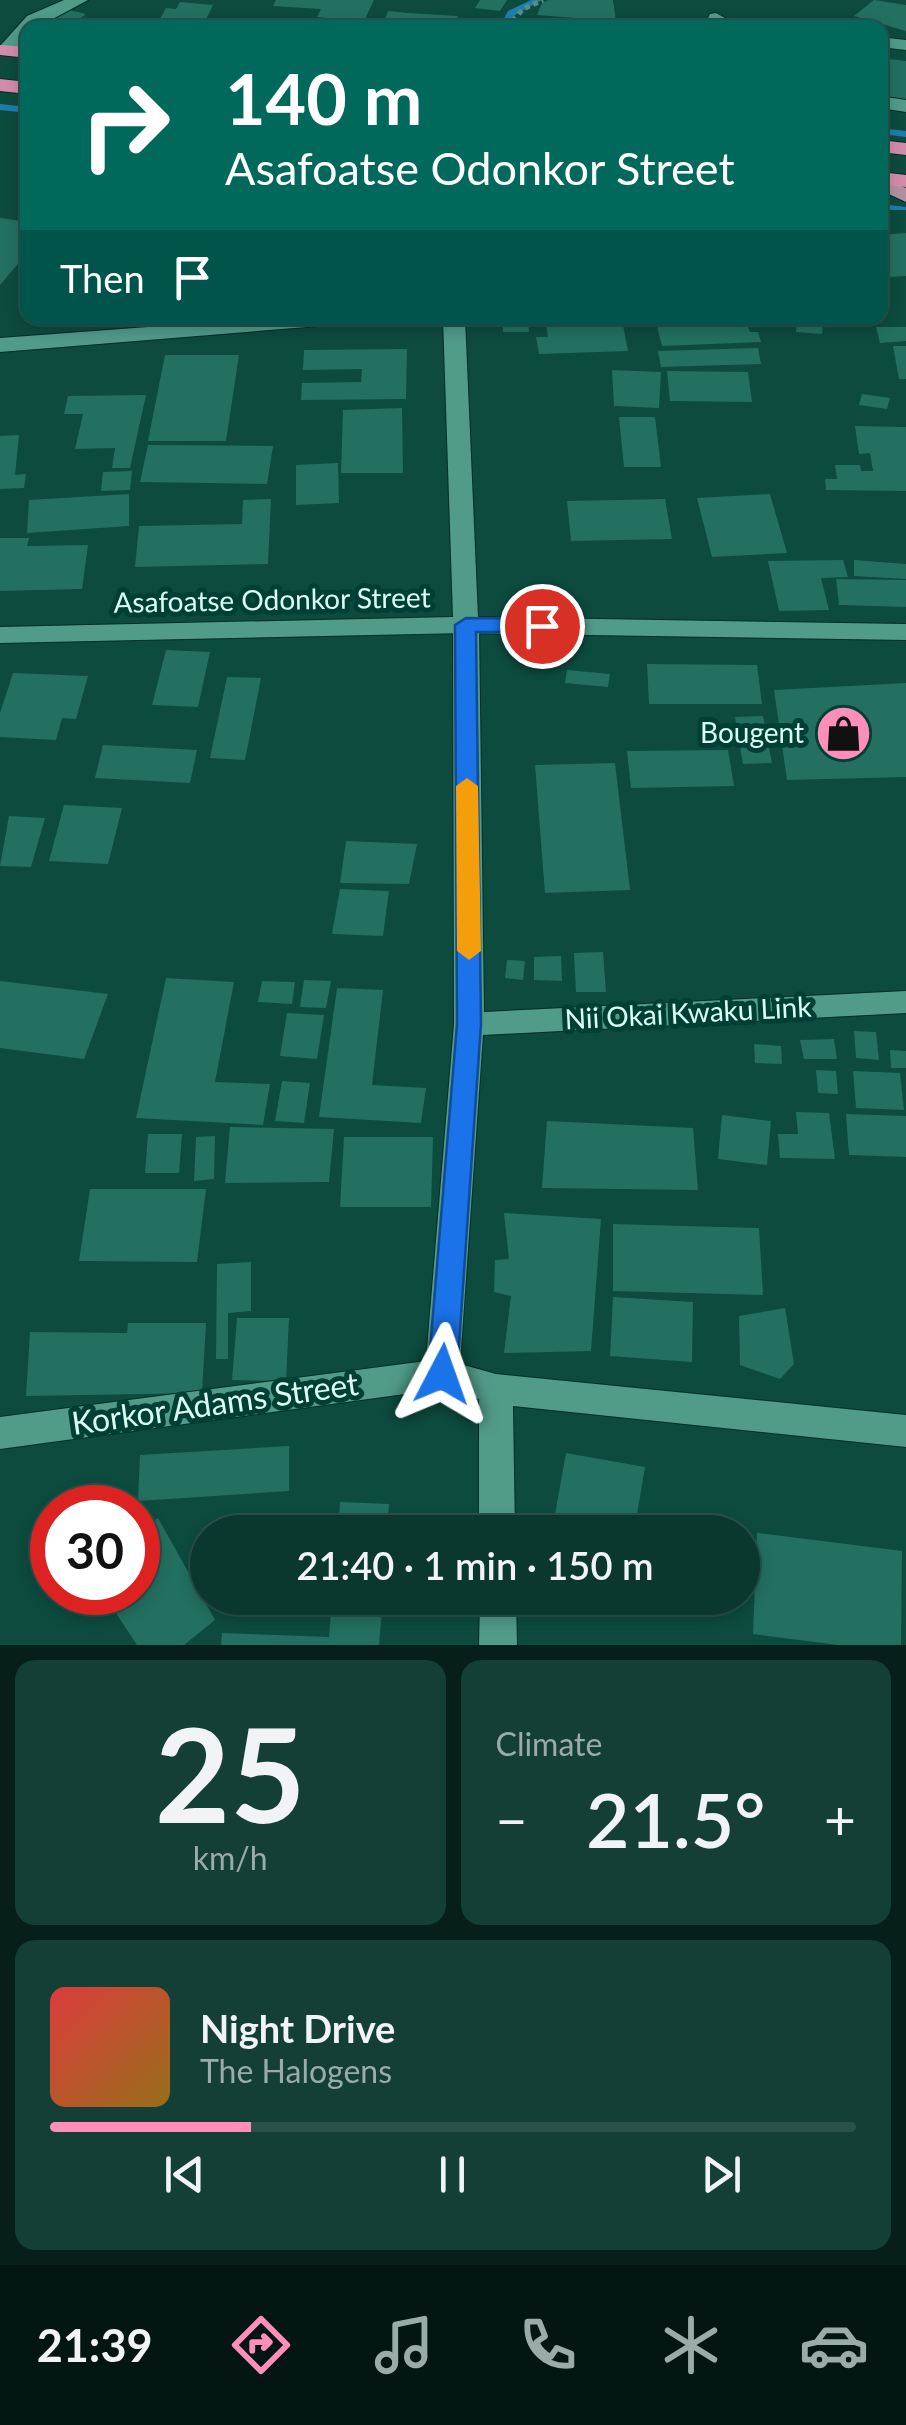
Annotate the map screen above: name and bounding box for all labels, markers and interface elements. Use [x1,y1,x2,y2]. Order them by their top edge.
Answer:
text: 140 m [225,56,422,140]
icon: right [60,60,190,190]
text: Asafoatse Odonkor Street [225,141,735,195]
icon: arrive [165,250,220,305]
text: Then [60,255,145,301]
street label: Asafoatse Odonkor Street [113,579,431,619]
pin [500,584,585,669]
icon: arrive [515,599,570,654]
shop icon: Bougent [813,703,873,763]
place label: Bougent [700,715,804,749]
street label: Nii Okai Kwaku Link [564,989,813,1035]
position arrow [390,1322,494,1426]
street label: Korkor Adams Street [69,1363,361,1442]
speed limit sign: 30 [30,1485,160,1615]
text: 21:40 · 1 min · 150 m [297,1542,653,1588]
text: 25 [155,1695,306,1851]
text: Climate [496,1724,602,1763]
text: 21.5° [586,1774,765,1864]
text: − [496,1786,527,1852]
text: + [824,1786,856,1852]
text: km/h [193,1838,268,1877]
text: Night Drive [200,2005,395,2051]
text: The Halogens [200,2051,392,2090]
icon: previous [157,2147,212,2202]
icon: pause [425,2147,480,2202]
icon: next [694,2147,749,2202]
icon: directions [226,2310,296,2380]
icon: music [369,2310,439,2380]
icon: phone [513,2310,583,2380]
icon: climate [656,2310,726,2380]
icon: car [799,2310,869,2380]
text: 21:39 [37,2318,153,2372]

